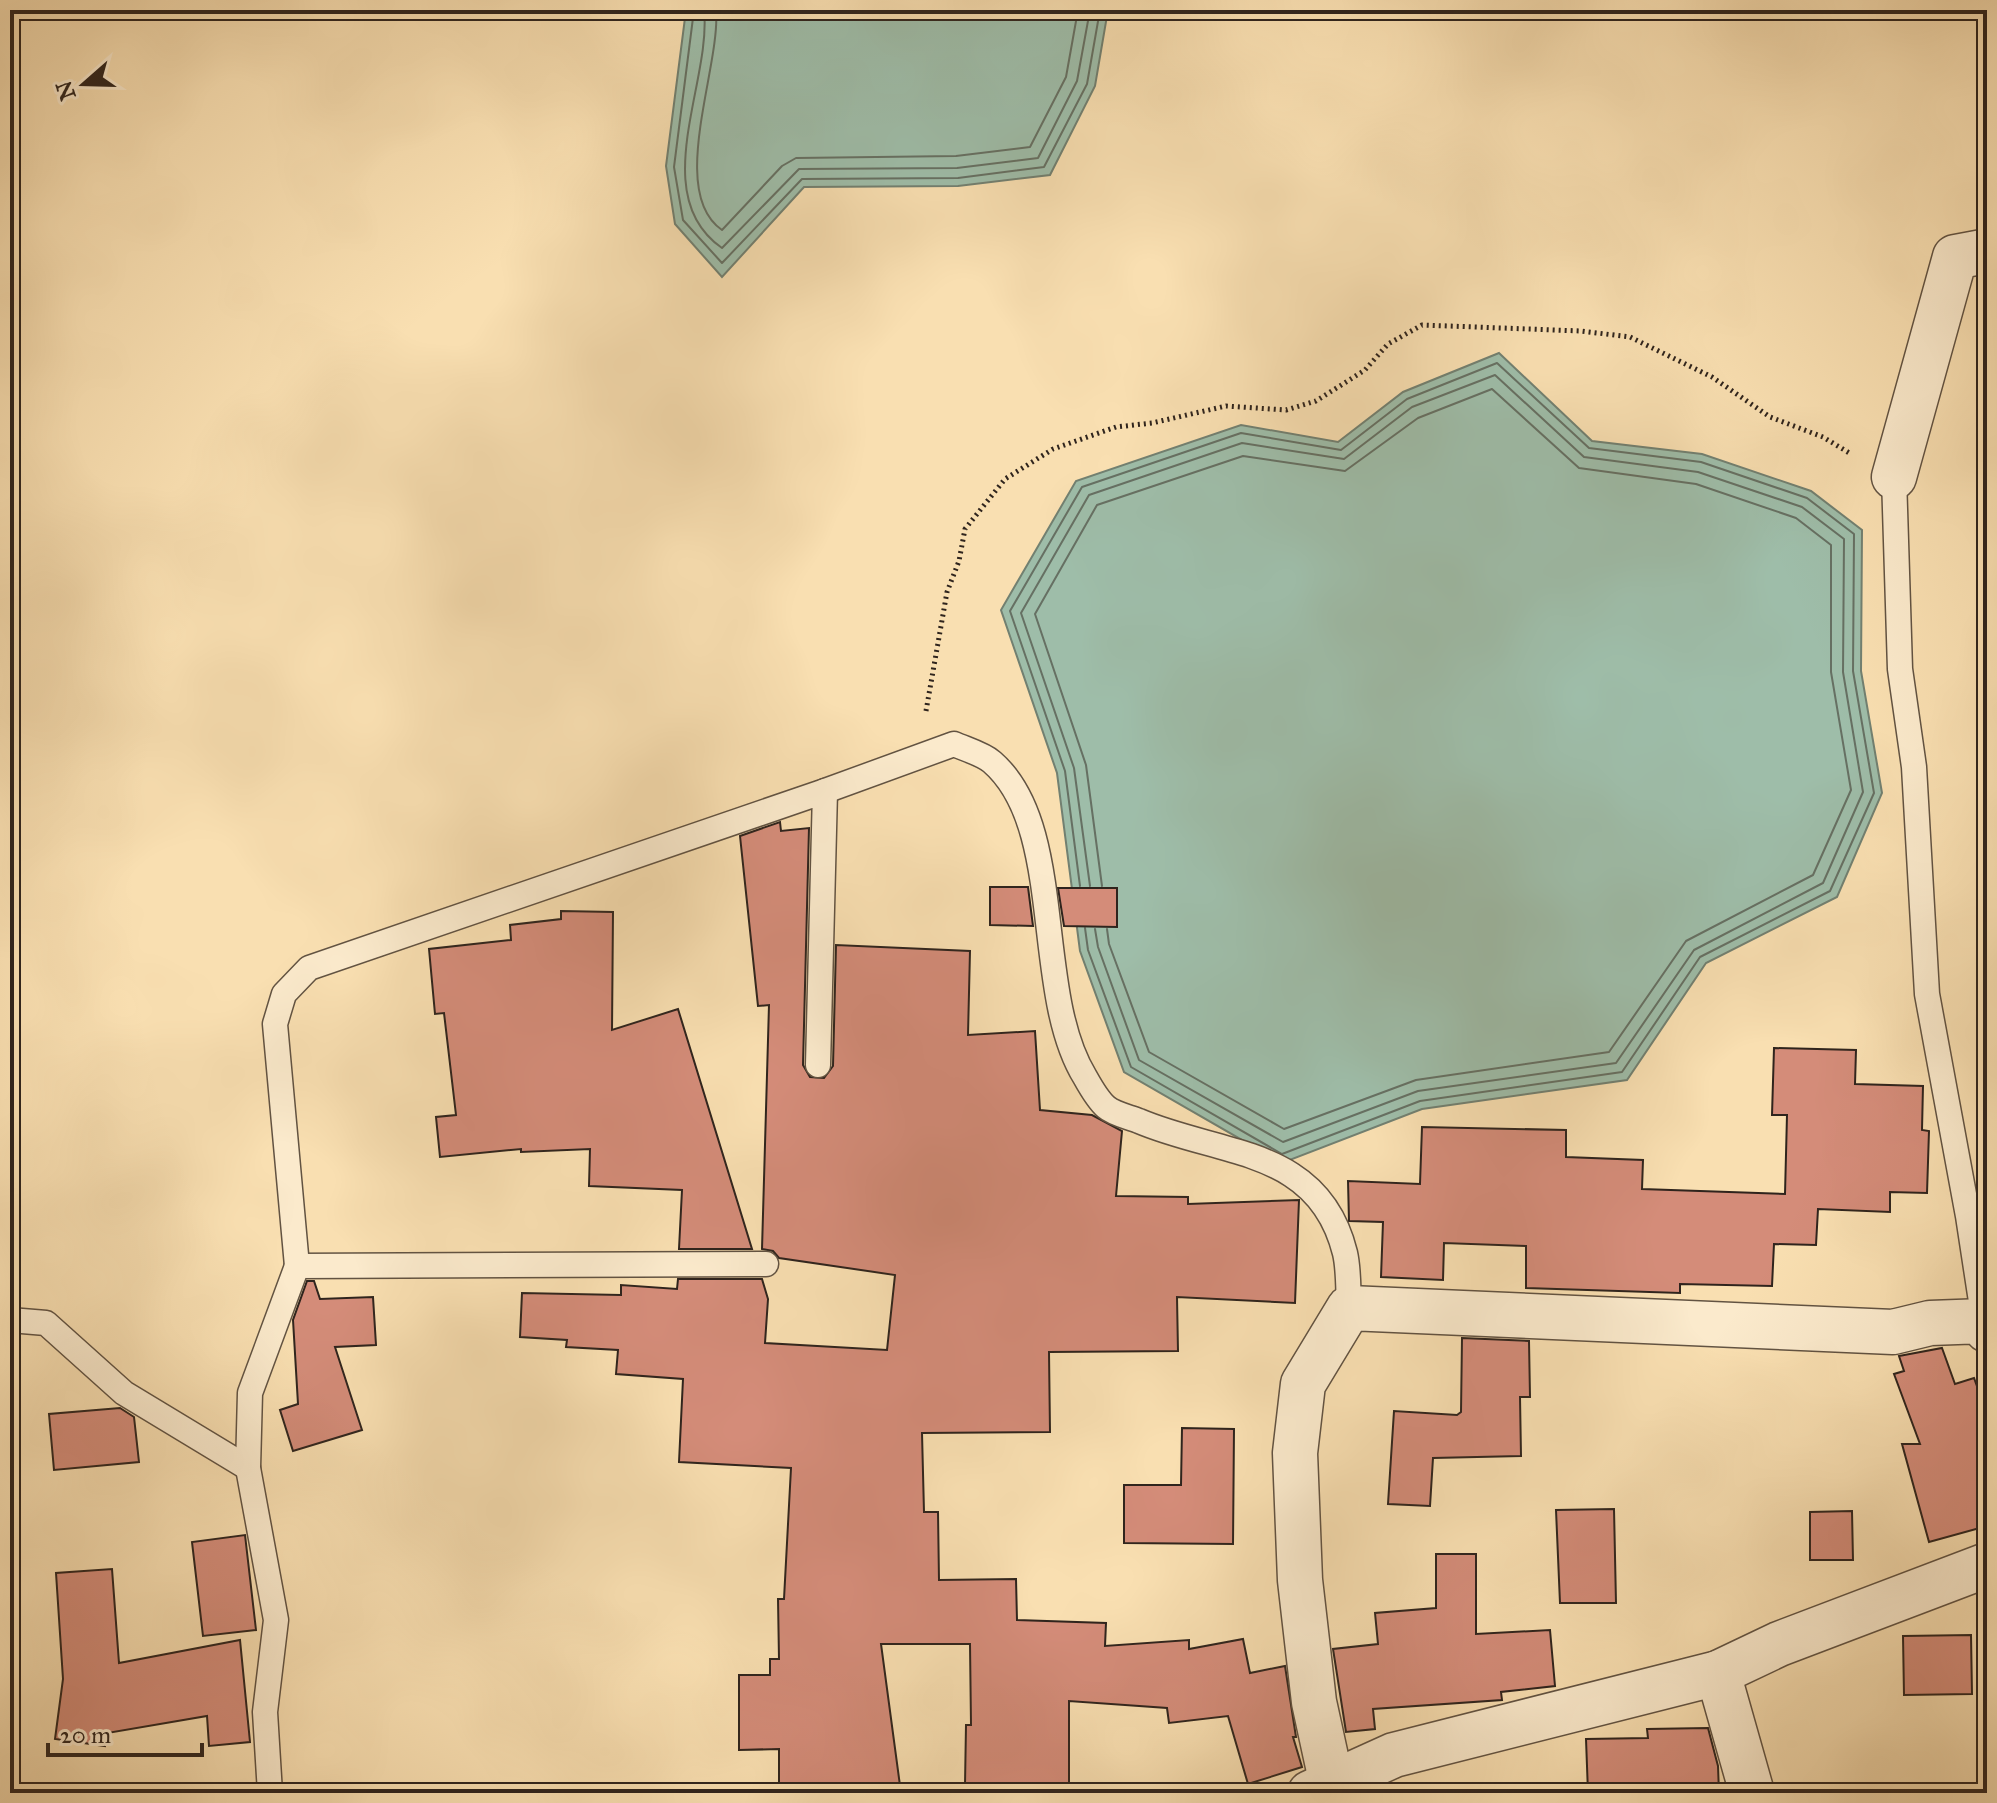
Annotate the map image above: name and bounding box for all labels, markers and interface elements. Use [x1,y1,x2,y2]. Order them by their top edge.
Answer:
north arrow [44,44,124,124]
text: N [50,77,82,104]
scale bar [48,1707,202,1757]
text: 20 m [60,1720,111,1750]

